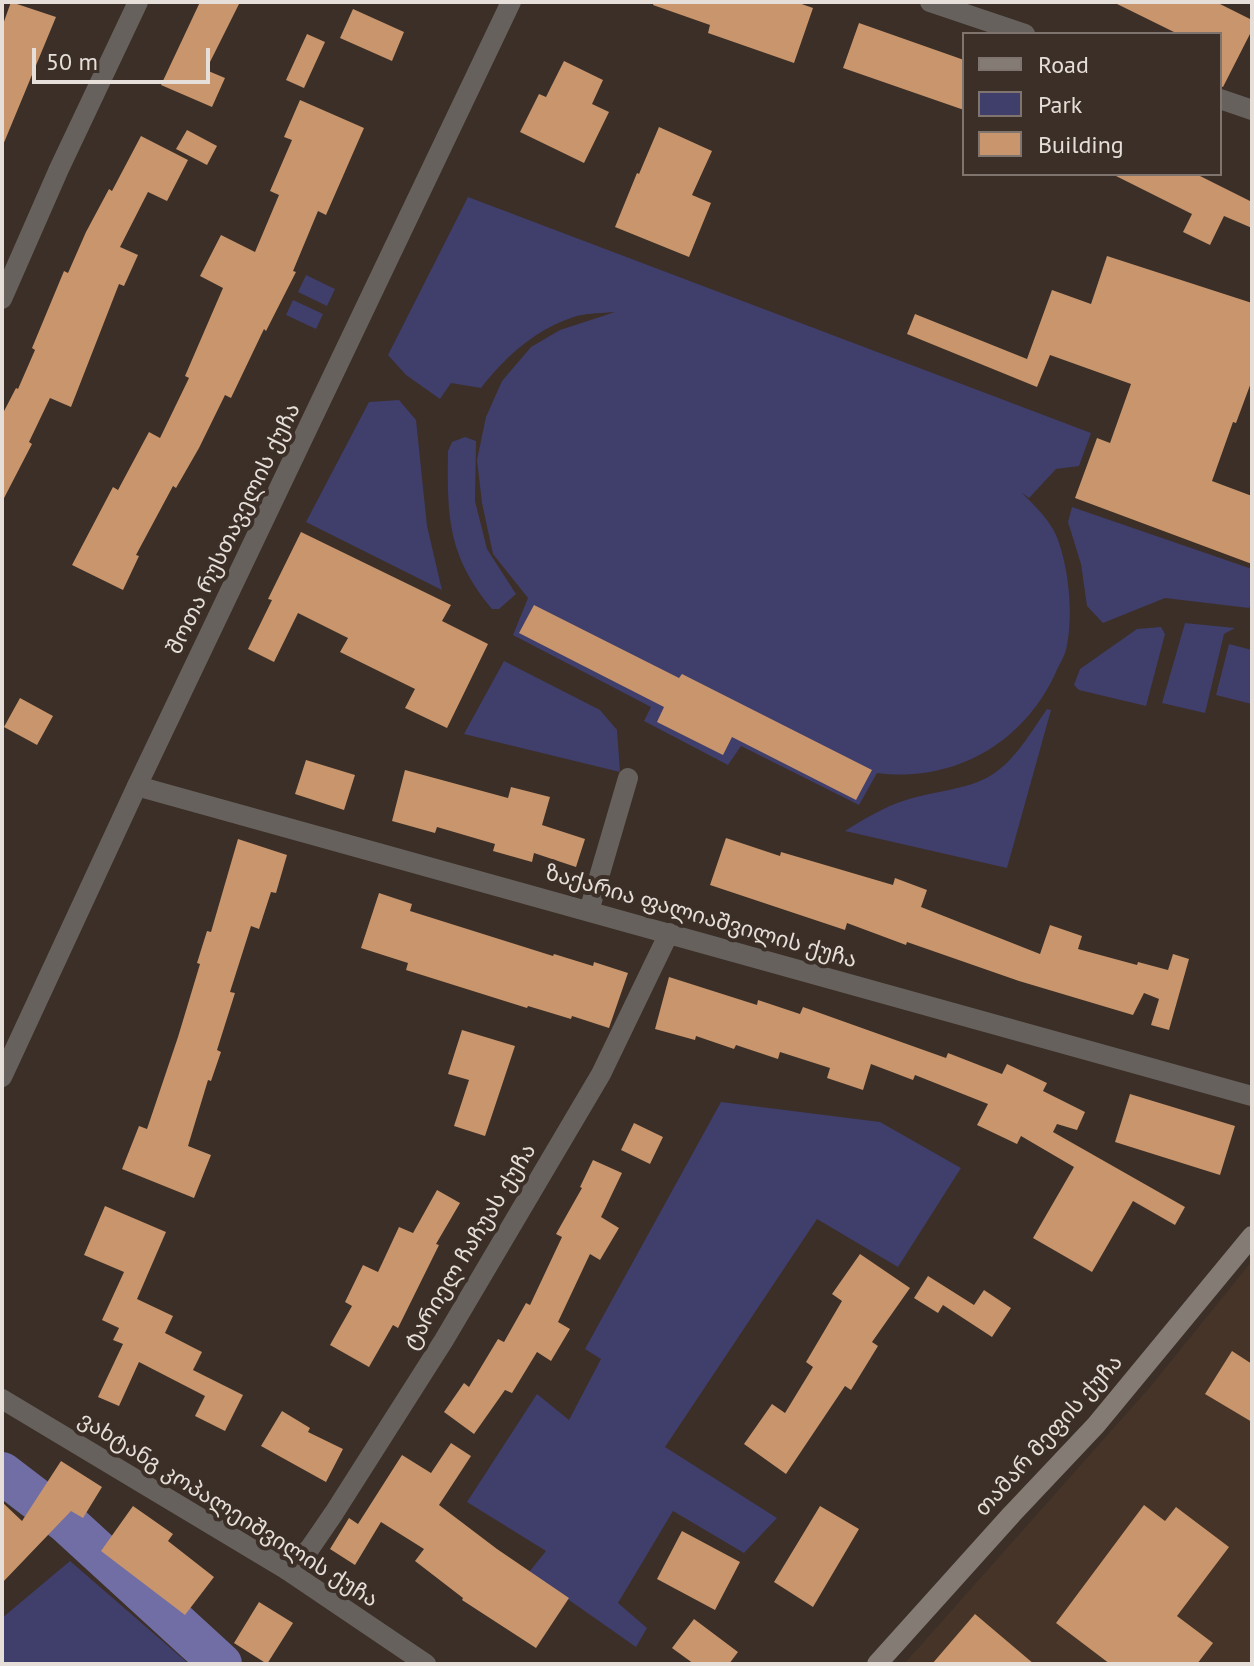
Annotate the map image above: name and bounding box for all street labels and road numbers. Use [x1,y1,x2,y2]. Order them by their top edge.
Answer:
street label: შოთა რუსთაველის ქუჩა [162,399,306,659]
street label: ზაქარია ფალიაშვილის ქუჩა [542,860,860,974]
street label: ტარიელ ჩაჩუას ქუჩა [398,1139,542,1355]
street label: თამარ მეფის ქუჩა [970,1350,1128,1522]
street label: ვახტანგ კოპალეიშვილის ქუჩა [73,1407,383,1613]

